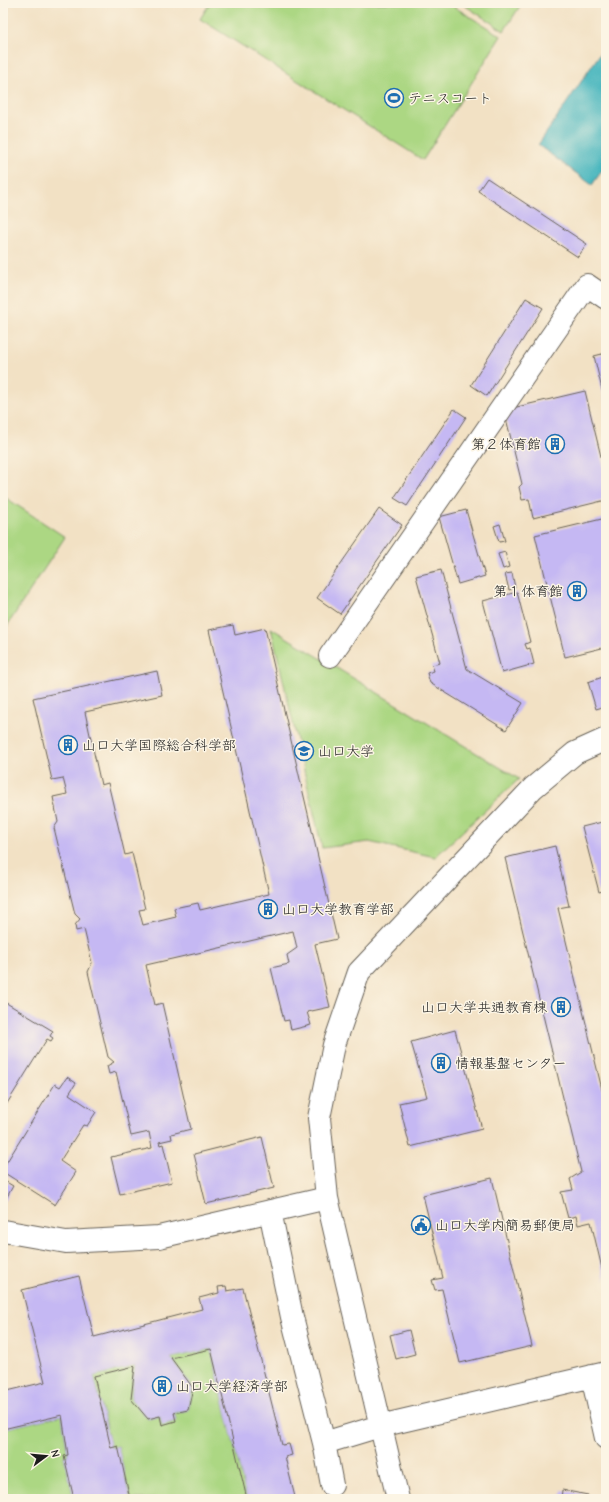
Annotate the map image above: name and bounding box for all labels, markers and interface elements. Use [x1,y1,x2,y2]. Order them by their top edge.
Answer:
sports icon: テニスコート [383,87,405,109]
place label: テニスコート [408,90,492,107]
building icon: 第２体育館 [544,433,566,455]
place label: 第２体育館 [471,436,541,453]
building icon: 第１体育館 [566,580,588,602]
place label: 第１体育館 [493,583,563,600]
building icon: 山口大学国際総合科学部 [57,734,79,756]
place label: 山口大学国際総合科学部 [82,737,236,754]
school or university icon: 山口大学 [293,740,315,762]
place label: 山口大学 [318,743,374,760]
building icon: 山口大学教育学部 [257,898,279,920]
place label: 山口大学教育学部 [282,901,394,918]
building icon: 山口大学共通教育棟 [550,996,572,1018]
place label: 山口大学共通教育棟 [421,999,548,1016]
building icon: 情報基盤センター [430,1052,452,1074]
place label: 情報基盤センター [455,1055,566,1072]
public building icon: 山口大学内簡易郵便局 [410,1214,432,1236]
place label: 山口大学内簡易郵便局 [435,1217,575,1234]
building icon: 山口大学経済学部 [151,1375,173,1397]
place label: 山口大学経済学部 [176,1378,288,1395]
north arrow [26,1436,66,1476]
text: N [48,1448,62,1459]

